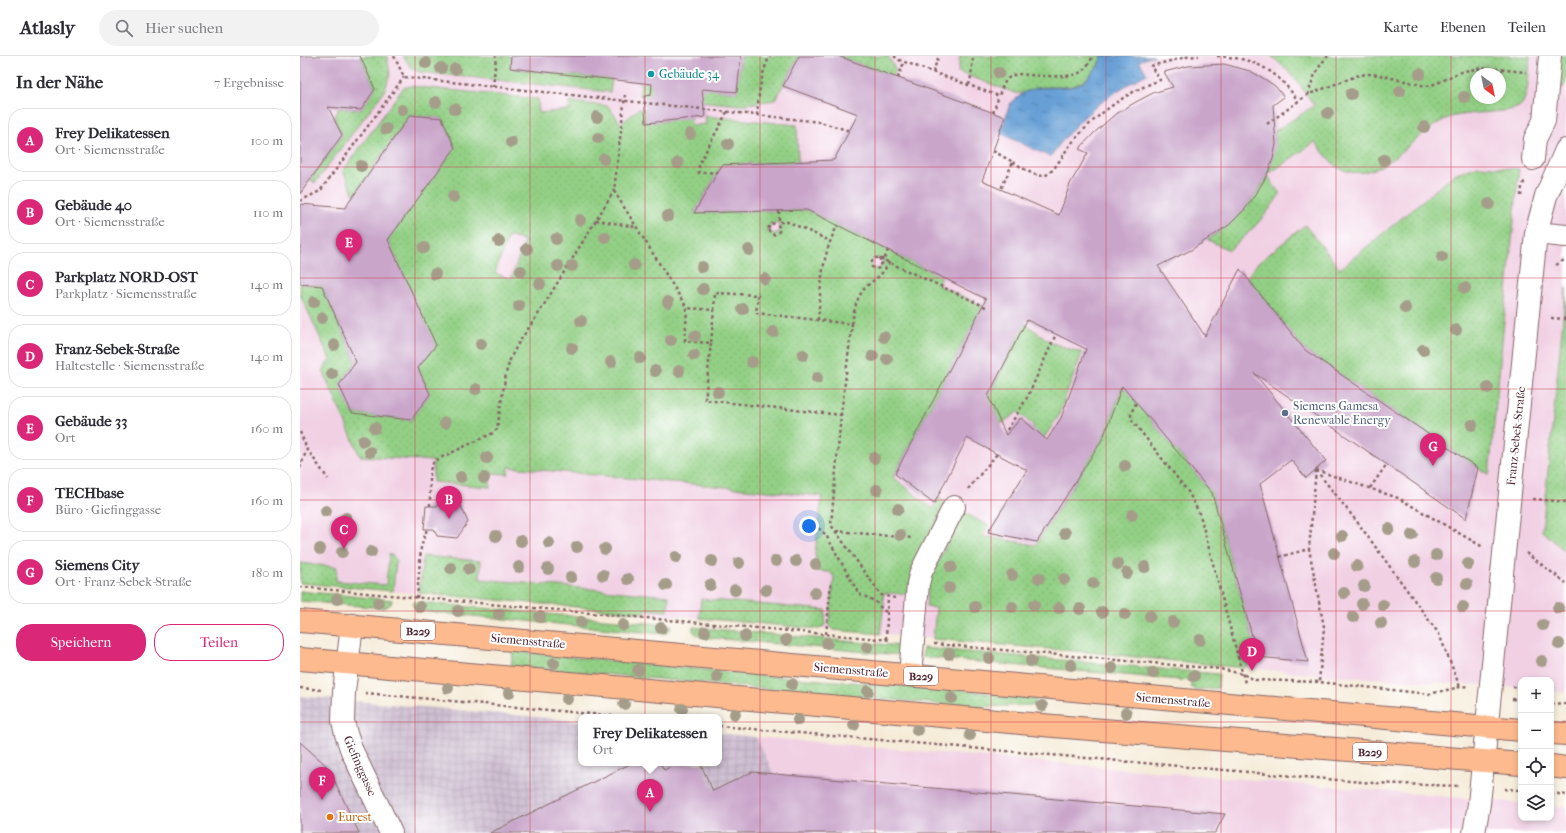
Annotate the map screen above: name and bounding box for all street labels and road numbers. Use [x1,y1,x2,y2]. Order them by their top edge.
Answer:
street label: Franz-Sebek-Straße [1504,386,1528,486]
road number: B229 [401,622,435,640]
street label: Siemensstraße [490,631,566,651]
street label: Siemensstraße [813,660,889,680]
road number: B229 [904,667,938,685]
street label: Siemensstraße [1135,690,1211,710]
street label: Giefinggasse [340,734,380,798]
road number: B229 [1353,743,1387,761]

